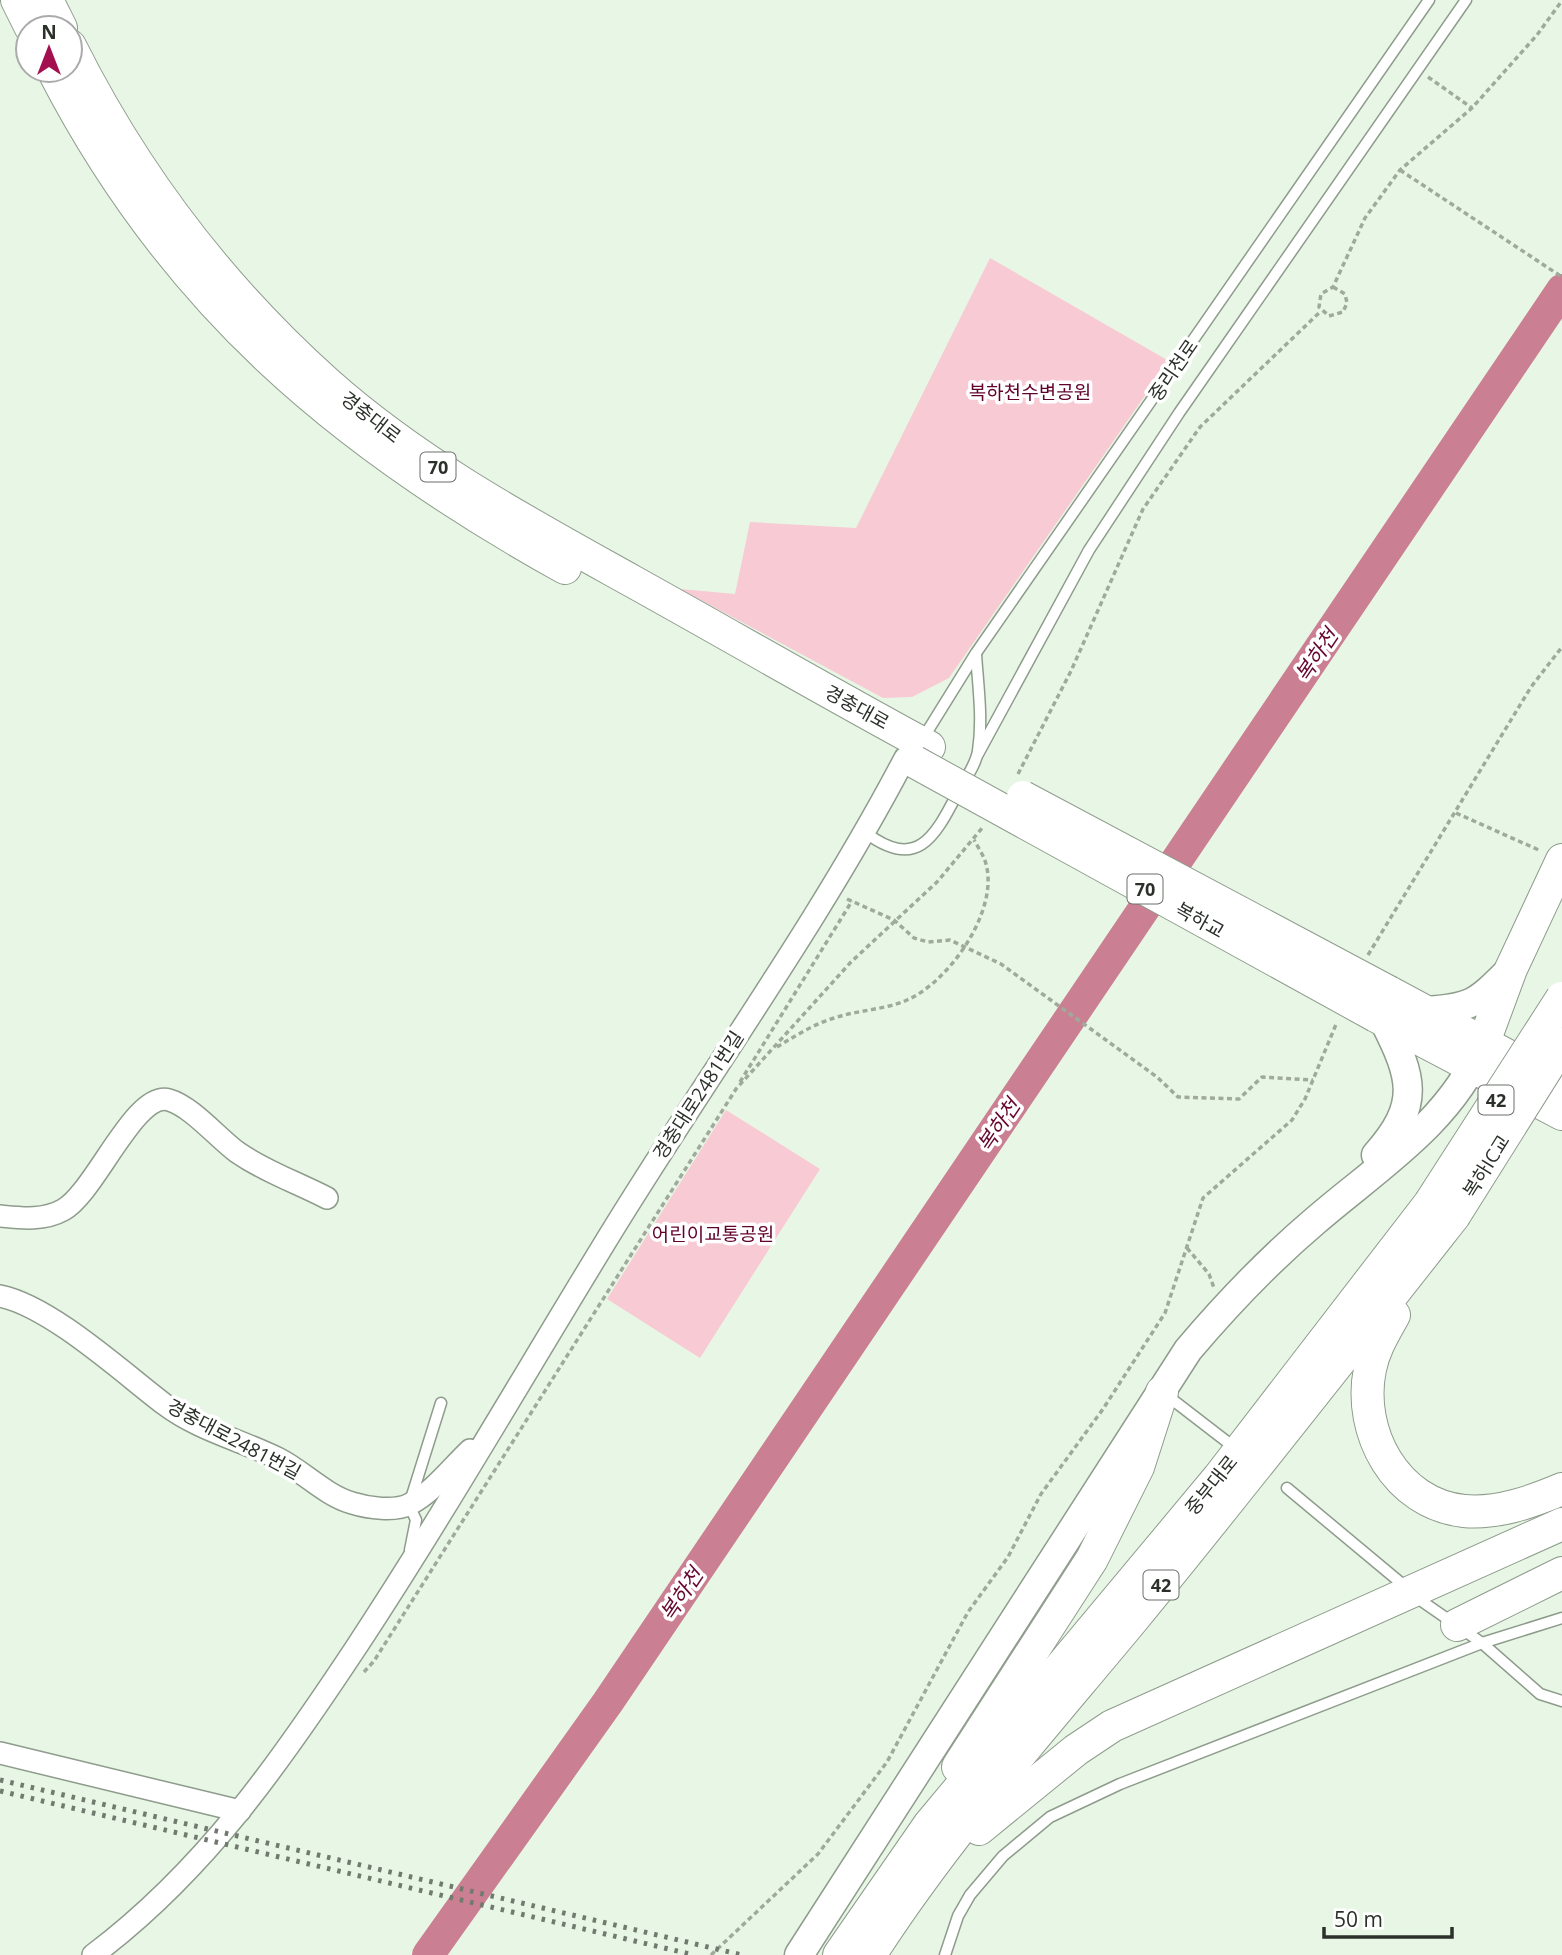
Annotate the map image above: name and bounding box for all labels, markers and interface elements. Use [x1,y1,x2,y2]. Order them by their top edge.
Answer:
north arrow [14,14,84,84]
text: N [41,19,57,45]
street label: 중리천로 [1142,334,1204,406]
park label: 복하천수변공원 [969,379,1091,405]
street label: 경충대로 [335,385,407,449]
road number: 70 [420,452,456,481]
water label: 복하천 [1288,621,1345,687]
street label: 경충대로 [820,679,894,735]
road number: 70 [1128,874,1162,904]
street label: 복하교 [1171,896,1229,944]
street label: 경충대로2481번길 [647,1026,749,1164]
road number: 42 [1478,1086,1514,1114]
water label: 복하천 [970,1091,1027,1157]
street label: 복하IC교 [1457,1130,1515,1202]
park label: 어린이교통공원 [652,1221,774,1247]
street label: 경충대로2481번길 [162,1393,306,1485]
street label: 중부대로 [1179,1450,1243,1520]
water label: 복하천 [653,1560,710,1626]
road number: 42 [1144,1570,1178,1600]
scale bar [1324,1896,1452,1940]
text: 50 m [1334,1905,1383,1933]

